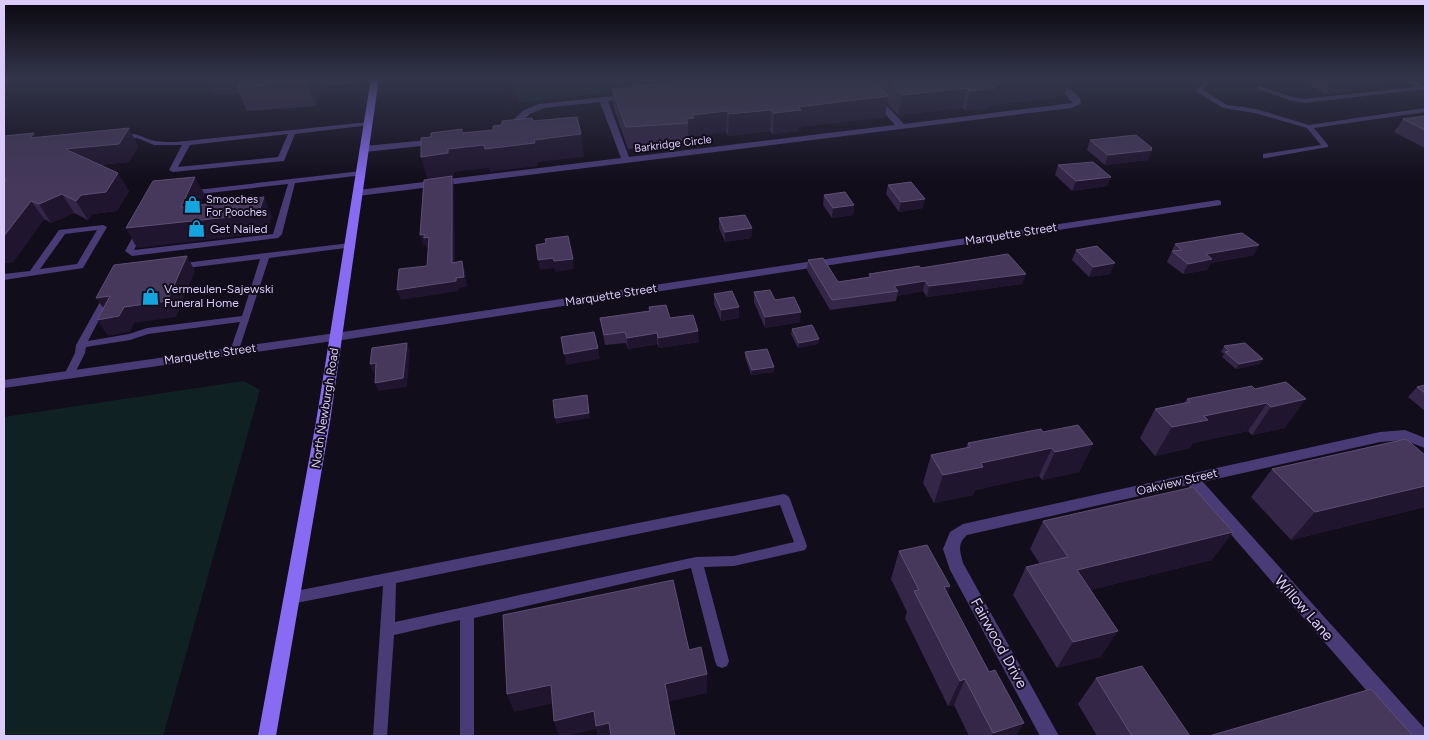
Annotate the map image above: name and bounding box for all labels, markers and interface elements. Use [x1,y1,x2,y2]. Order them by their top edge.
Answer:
street label: Barkridge Circle [634,133,712,155]
place label: Smooches For Pooches [206,193,267,219]
shop icon: Smooches For Pooches [182,195,202,215]
shop icon: Get Nailed [186,219,206,239]
street label: Marquette Street [964,220,1058,248]
place label: Get Nailed [210,222,268,236]
street label: Marquette Street [564,281,658,309]
place label: Vermeulen-Sajewski Funeral Home [164,282,274,310]
shop icon: Vermeulen-Sajewski Funeral Home [140,286,160,306]
street label: Marquette Street [163,341,257,367]
street label: North Newburgh Road [309,347,341,469]
street label: Oakview Street [1135,466,1219,498]
street label: Willow Lane [1271,572,1337,644]
street label: Fairwood Drive [967,595,1031,691]

